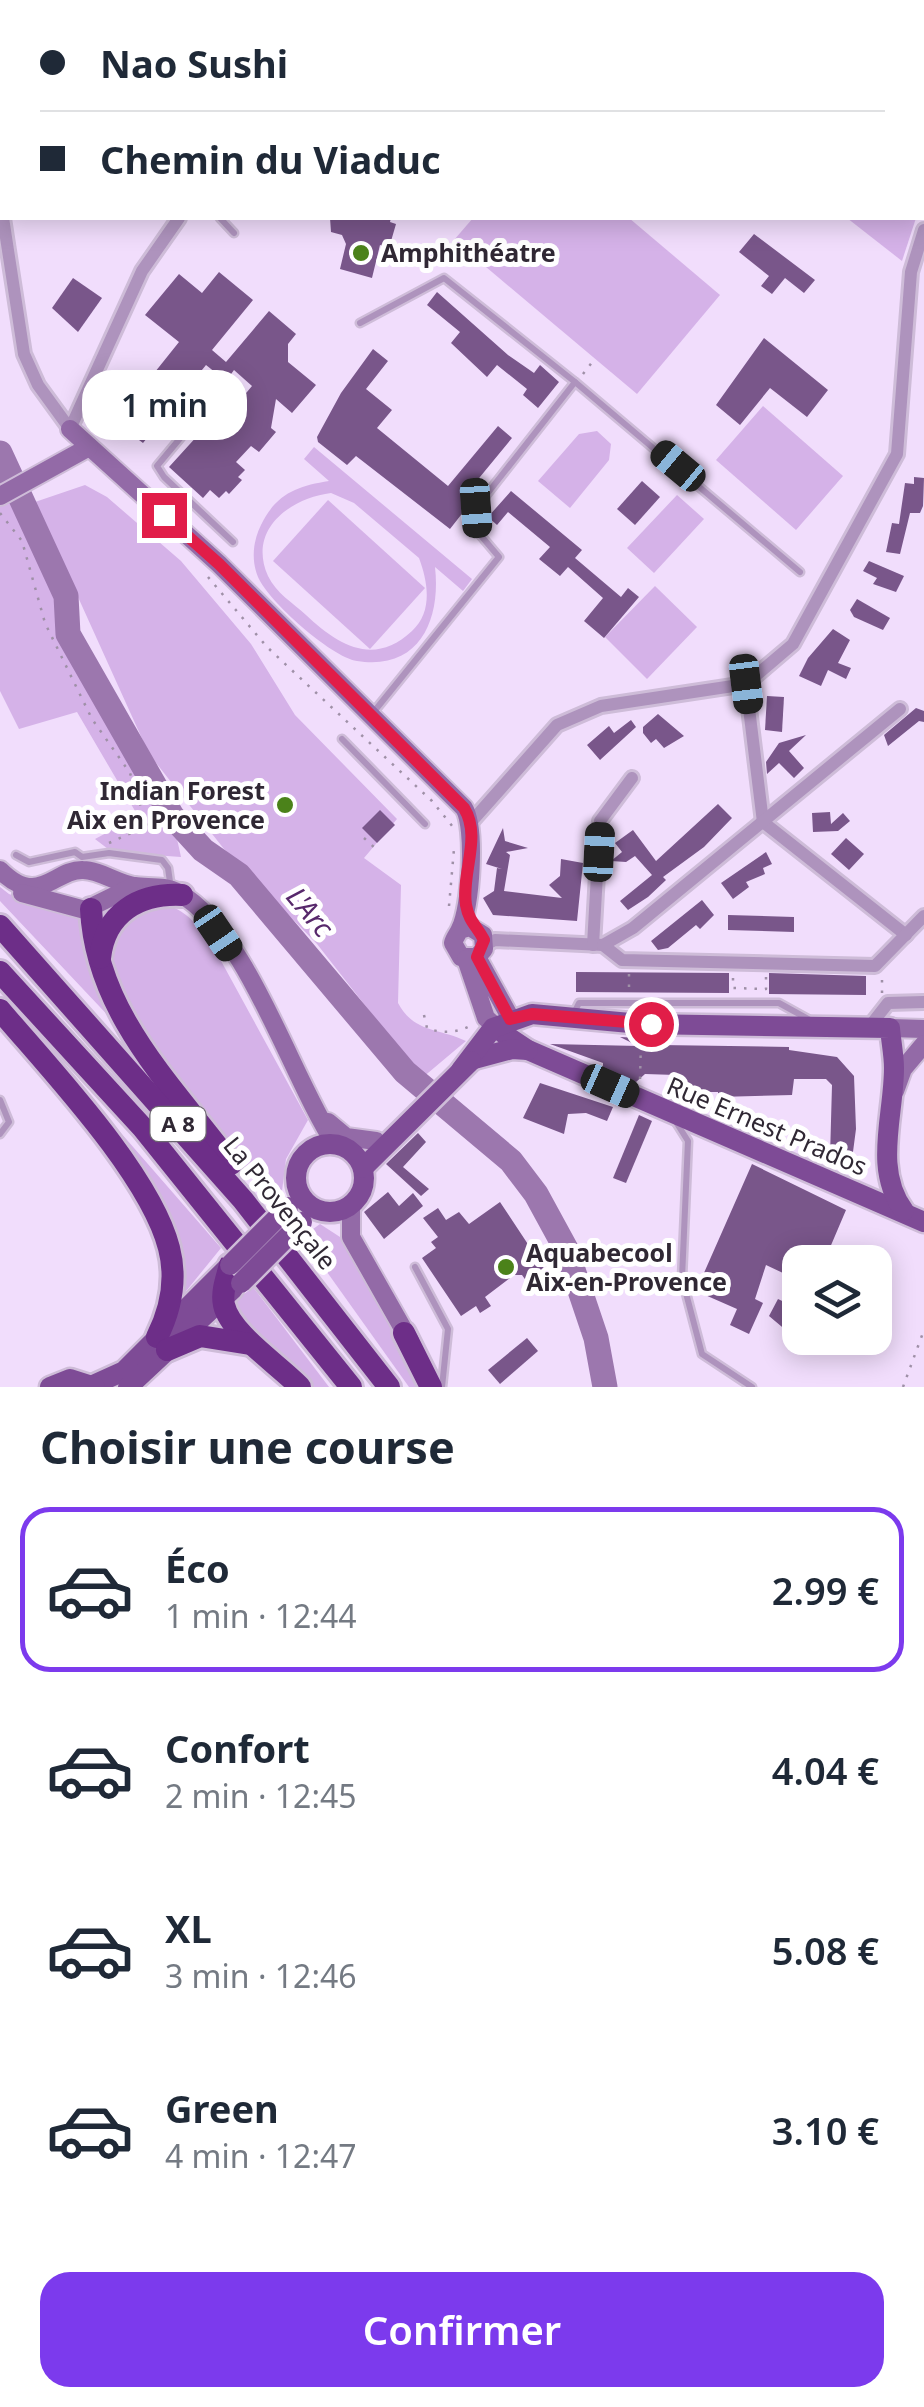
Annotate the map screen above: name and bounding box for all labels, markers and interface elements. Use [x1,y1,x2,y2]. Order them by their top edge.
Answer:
text: Nao Sushi [100,37,288,89]
text: Chemin du Viaduc [100,133,441,185]
place label: Amphithéatre [381,235,556,269]
marker: Amphithéatre [350,242,372,264]
callout: 1 min [81,370,246,440]
text: 1 min [121,383,208,426]
car [645,435,711,497]
car [459,477,493,539]
route end [142,493,187,538]
car [727,652,765,716]
place label: Indian Forest Aix en Provence [67,773,265,836]
marker: Indian Forest Aix en Provence [274,794,296,816]
car [582,821,616,883]
water label: L'Arc [279,878,343,945]
car [189,900,247,966]
route start [629,1002,674,1047]
car [576,1060,644,1112]
street label: Rue Ernest Prados [662,1068,873,1183]
road number: A 8 [150,1107,206,1141]
street label: La Provençale [217,1129,345,1276]
place label: Aquabecool Aix-en-Provence [526,1235,727,1298]
map controls [782,1245,892,1355]
button: layers [782,1245,892,1355]
marker: Aquabecool Aix-en-Provence [495,1256,517,1278]
text: Choisir une course [40,1416,455,1477]
text: Éco [165,1542,230,1594]
icon: car [45,1545,135,1635]
text: 2.99 € [772,1564,879,1616]
text: 1 min · 12:44 [165,1594,357,1637]
text: Confort [165,1722,310,1774]
icon: car [45,1725,135,1815]
text: 4.04 € [772,1744,879,1796]
text: 2 min · 12:45 [165,1774,357,1817]
text: XL [165,1902,212,1954]
icon: car [45,1905,135,1995]
text: 5.08 € [772,1924,879,1976]
text: 3 min · 12:46 [165,1954,357,1997]
text: Green [165,2082,279,2134]
icon: car [45,2085,135,2175]
text: 3.10 € [772,2104,879,2156]
text: 4 min · 12:47 [165,2134,357,2177]
button: Confirmer [40,2272,884,2387]

